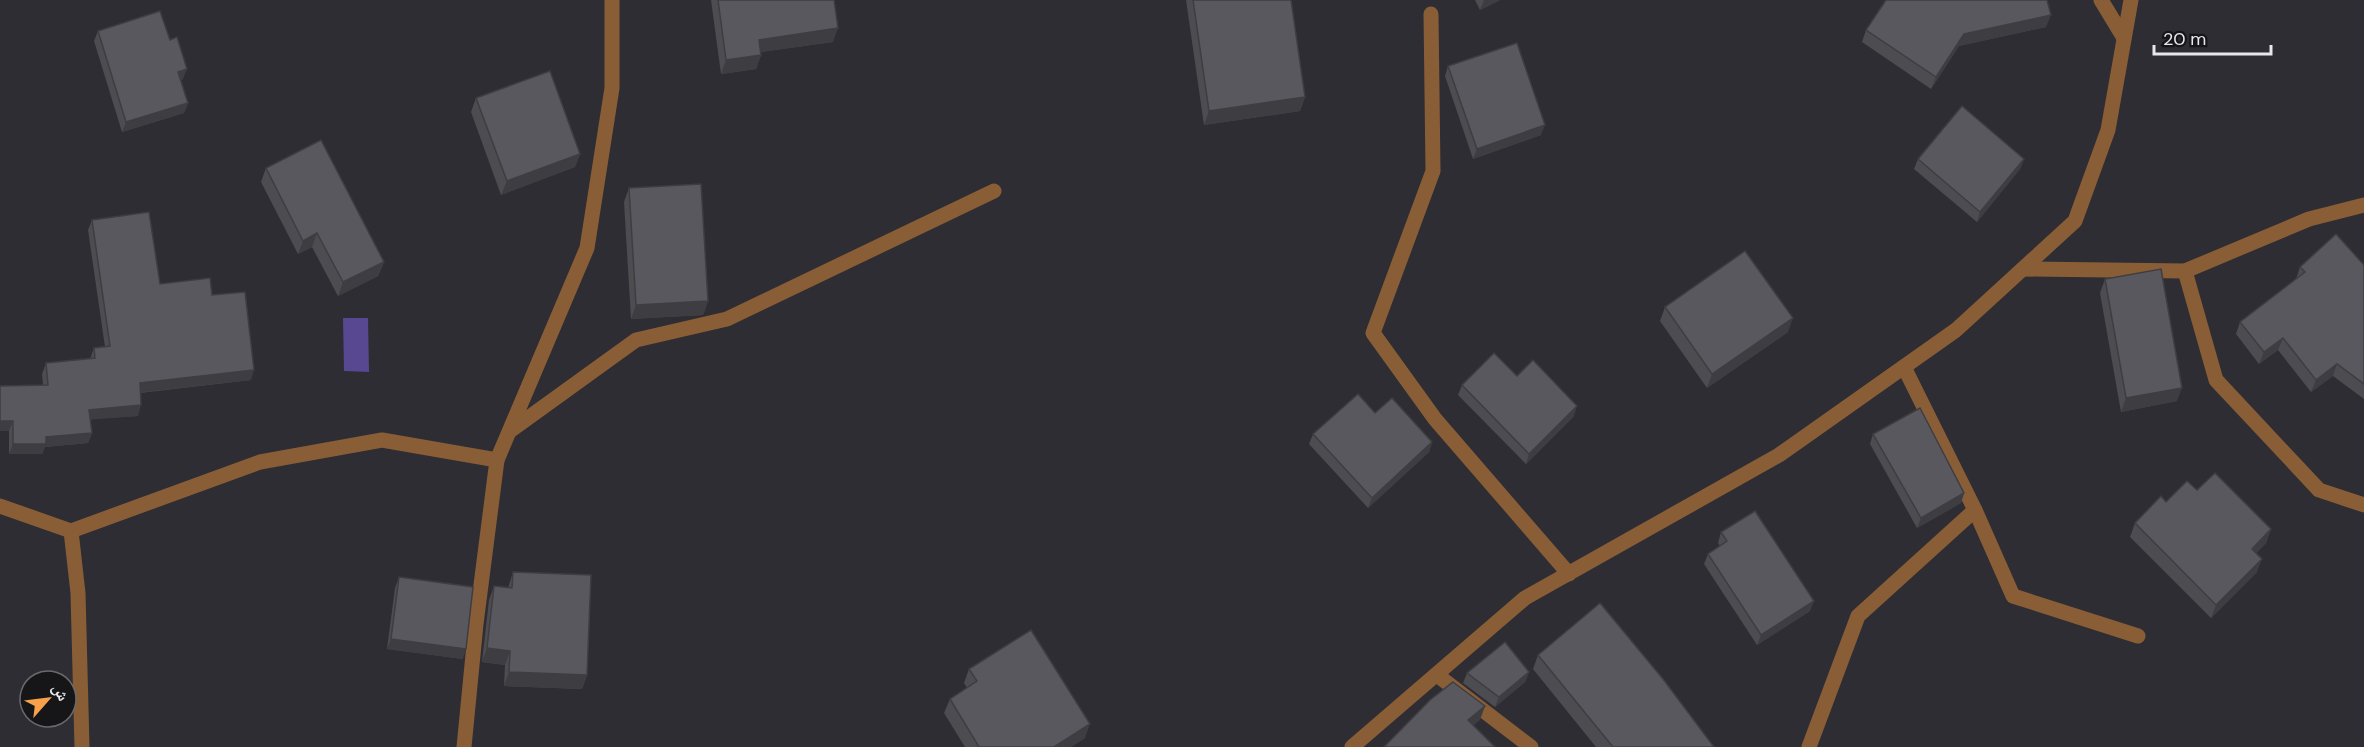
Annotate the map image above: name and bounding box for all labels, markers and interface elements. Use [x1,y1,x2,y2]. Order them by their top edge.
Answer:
scale bar [2154,18,2271,56]
text: 20 m [2163,27,2206,51]
north arrow [18,669,78,729]
text: ش [48,680,74,705]

